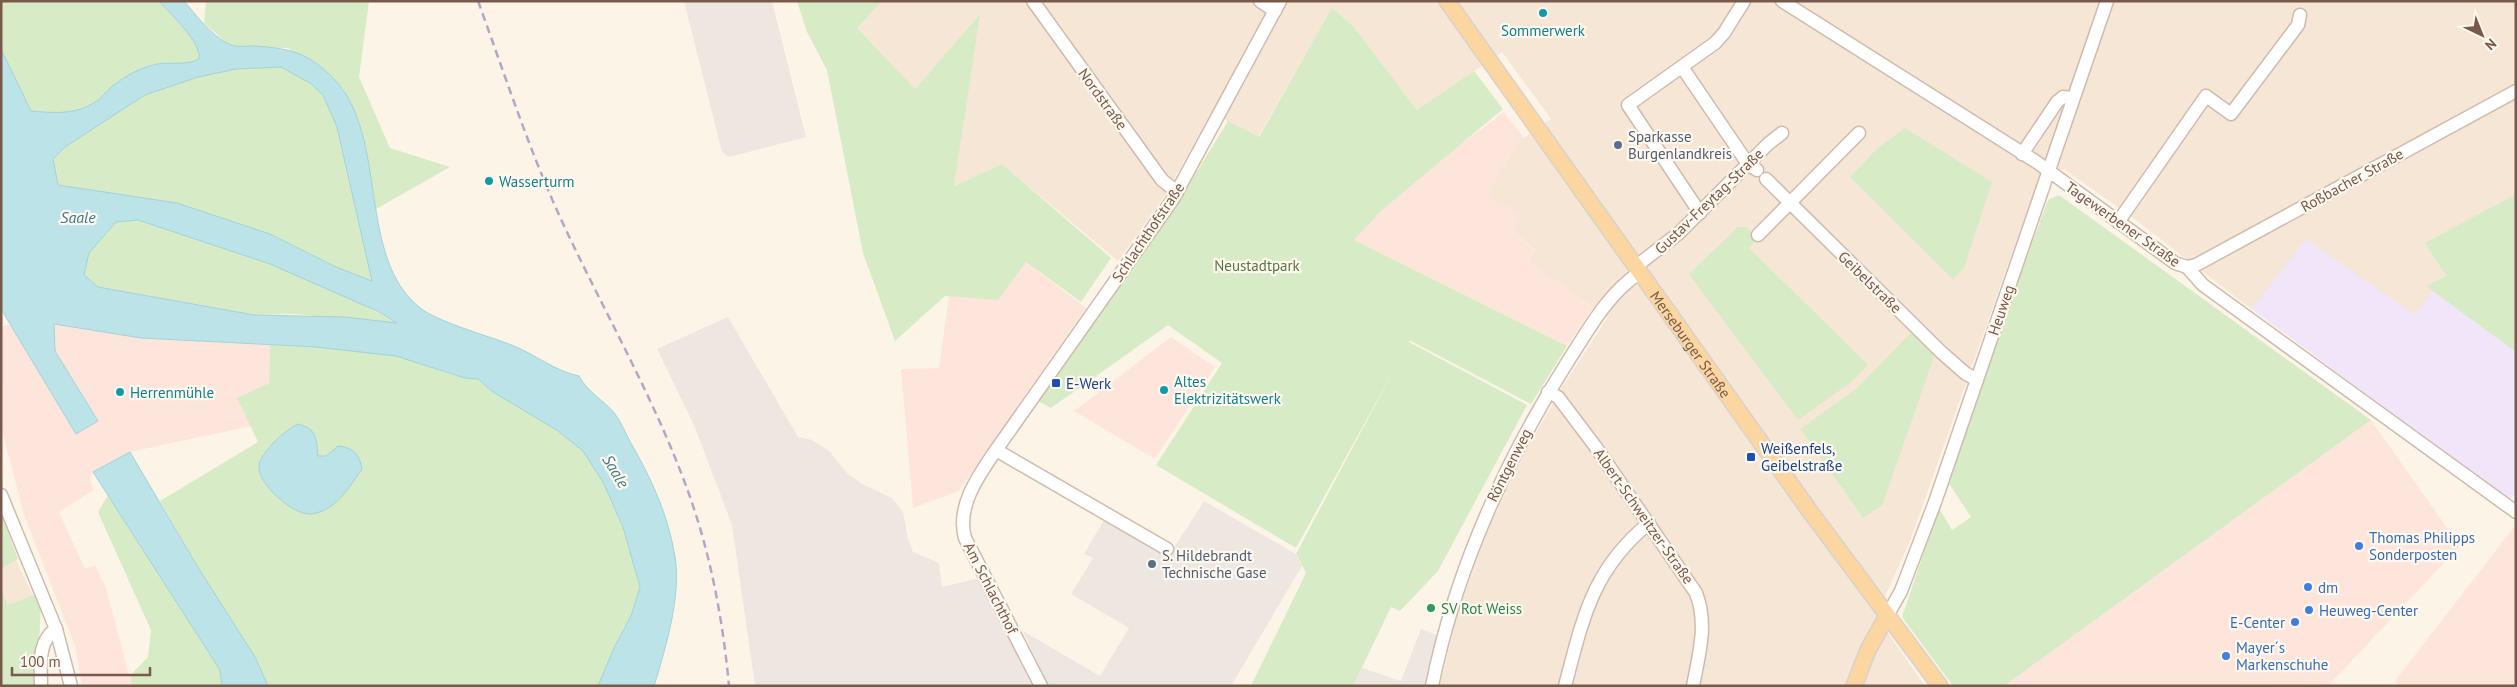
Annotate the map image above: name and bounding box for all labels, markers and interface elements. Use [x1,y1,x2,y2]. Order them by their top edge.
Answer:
marker: Sommerwerk [1537,7,1549,19]
north arrow [2457,10,2507,60]
place label: Sommerwerk [1501,21,1586,40]
text: N [2481,35,2500,54]
street label: Nordstraße [1074,64,1132,134]
place label: Sparkasse Burgenlandkreis [1628,127,1732,163]
marker: Sparkasse Burgenlandkreis [1612,139,1624,151]
street label: Gustav-Freytag-Straße [1651,144,1767,258]
street label: Roßbacher Straße [2297,144,2407,216]
place label: Wasserturm [499,172,575,191]
marker: Wasserturm [483,175,495,187]
street label: Tagewerbener Straße [2062,177,2184,271]
street label: Schlachthofstraße [1108,179,1188,285]
water label: Saale [60,207,96,227]
street label: Geibelstraße [1834,247,1906,317]
park label: Neustadtpark [1214,256,1301,275]
street label: Heuweg [1984,282,2018,338]
street label: Merseburger Straße [1647,287,1735,401]
place label: Altes Elektrizitätswerk [1174,372,1282,408]
place label: E-Werk [1066,374,1112,393]
marker: E-Werk [1050,377,1062,389]
place label: Herrenmühle [130,383,214,402]
marker: Altes Elektrizitätswerk [1158,384,1170,396]
marker: Herrenmühle [114,386,126,398]
street label: Röntgenweg [1482,425,1536,505]
place label: Weißenfels, Geibelstraße [1761,439,1842,475]
street label: Albert-Schweitzer-Straße [1590,444,1698,588]
water label: Saale [598,451,634,492]
marker: Weißenfels, Geibelstraße [1745,451,1757,463]
place label: Thomas Philipps Sonderposten [2369,528,2475,564]
street label: Am Schlachthof [960,539,1023,638]
marker: Thomas Philipps Sonderposten [2353,540,2365,552]
place label: S. Hildebrandt Technische Gase [1162,546,1267,582]
marker: S. Hildebrandt Technische Gase [1146,558,1158,570]
place label: dm [2318,578,2338,597]
marker: dm [2302,581,2314,593]
place label: SV Rot Weiss [1441,599,1522,618]
place label: Heuweg-Center [2319,601,2418,620]
marker: SV Rot Weiss [1425,602,1437,614]
marker: Heuweg-Center [2303,604,2315,616]
place label: E-Center [2230,613,2285,632]
marker: E-Center [2289,616,2301,628]
place label: Mayer´s Markenschuhe [2236,638,2328,674]
scale bar [12,644,150,676]
marker: Mayer´s Markenschuhe [2220,650,2232,662]
text: 100 m [20,652,61,671]

